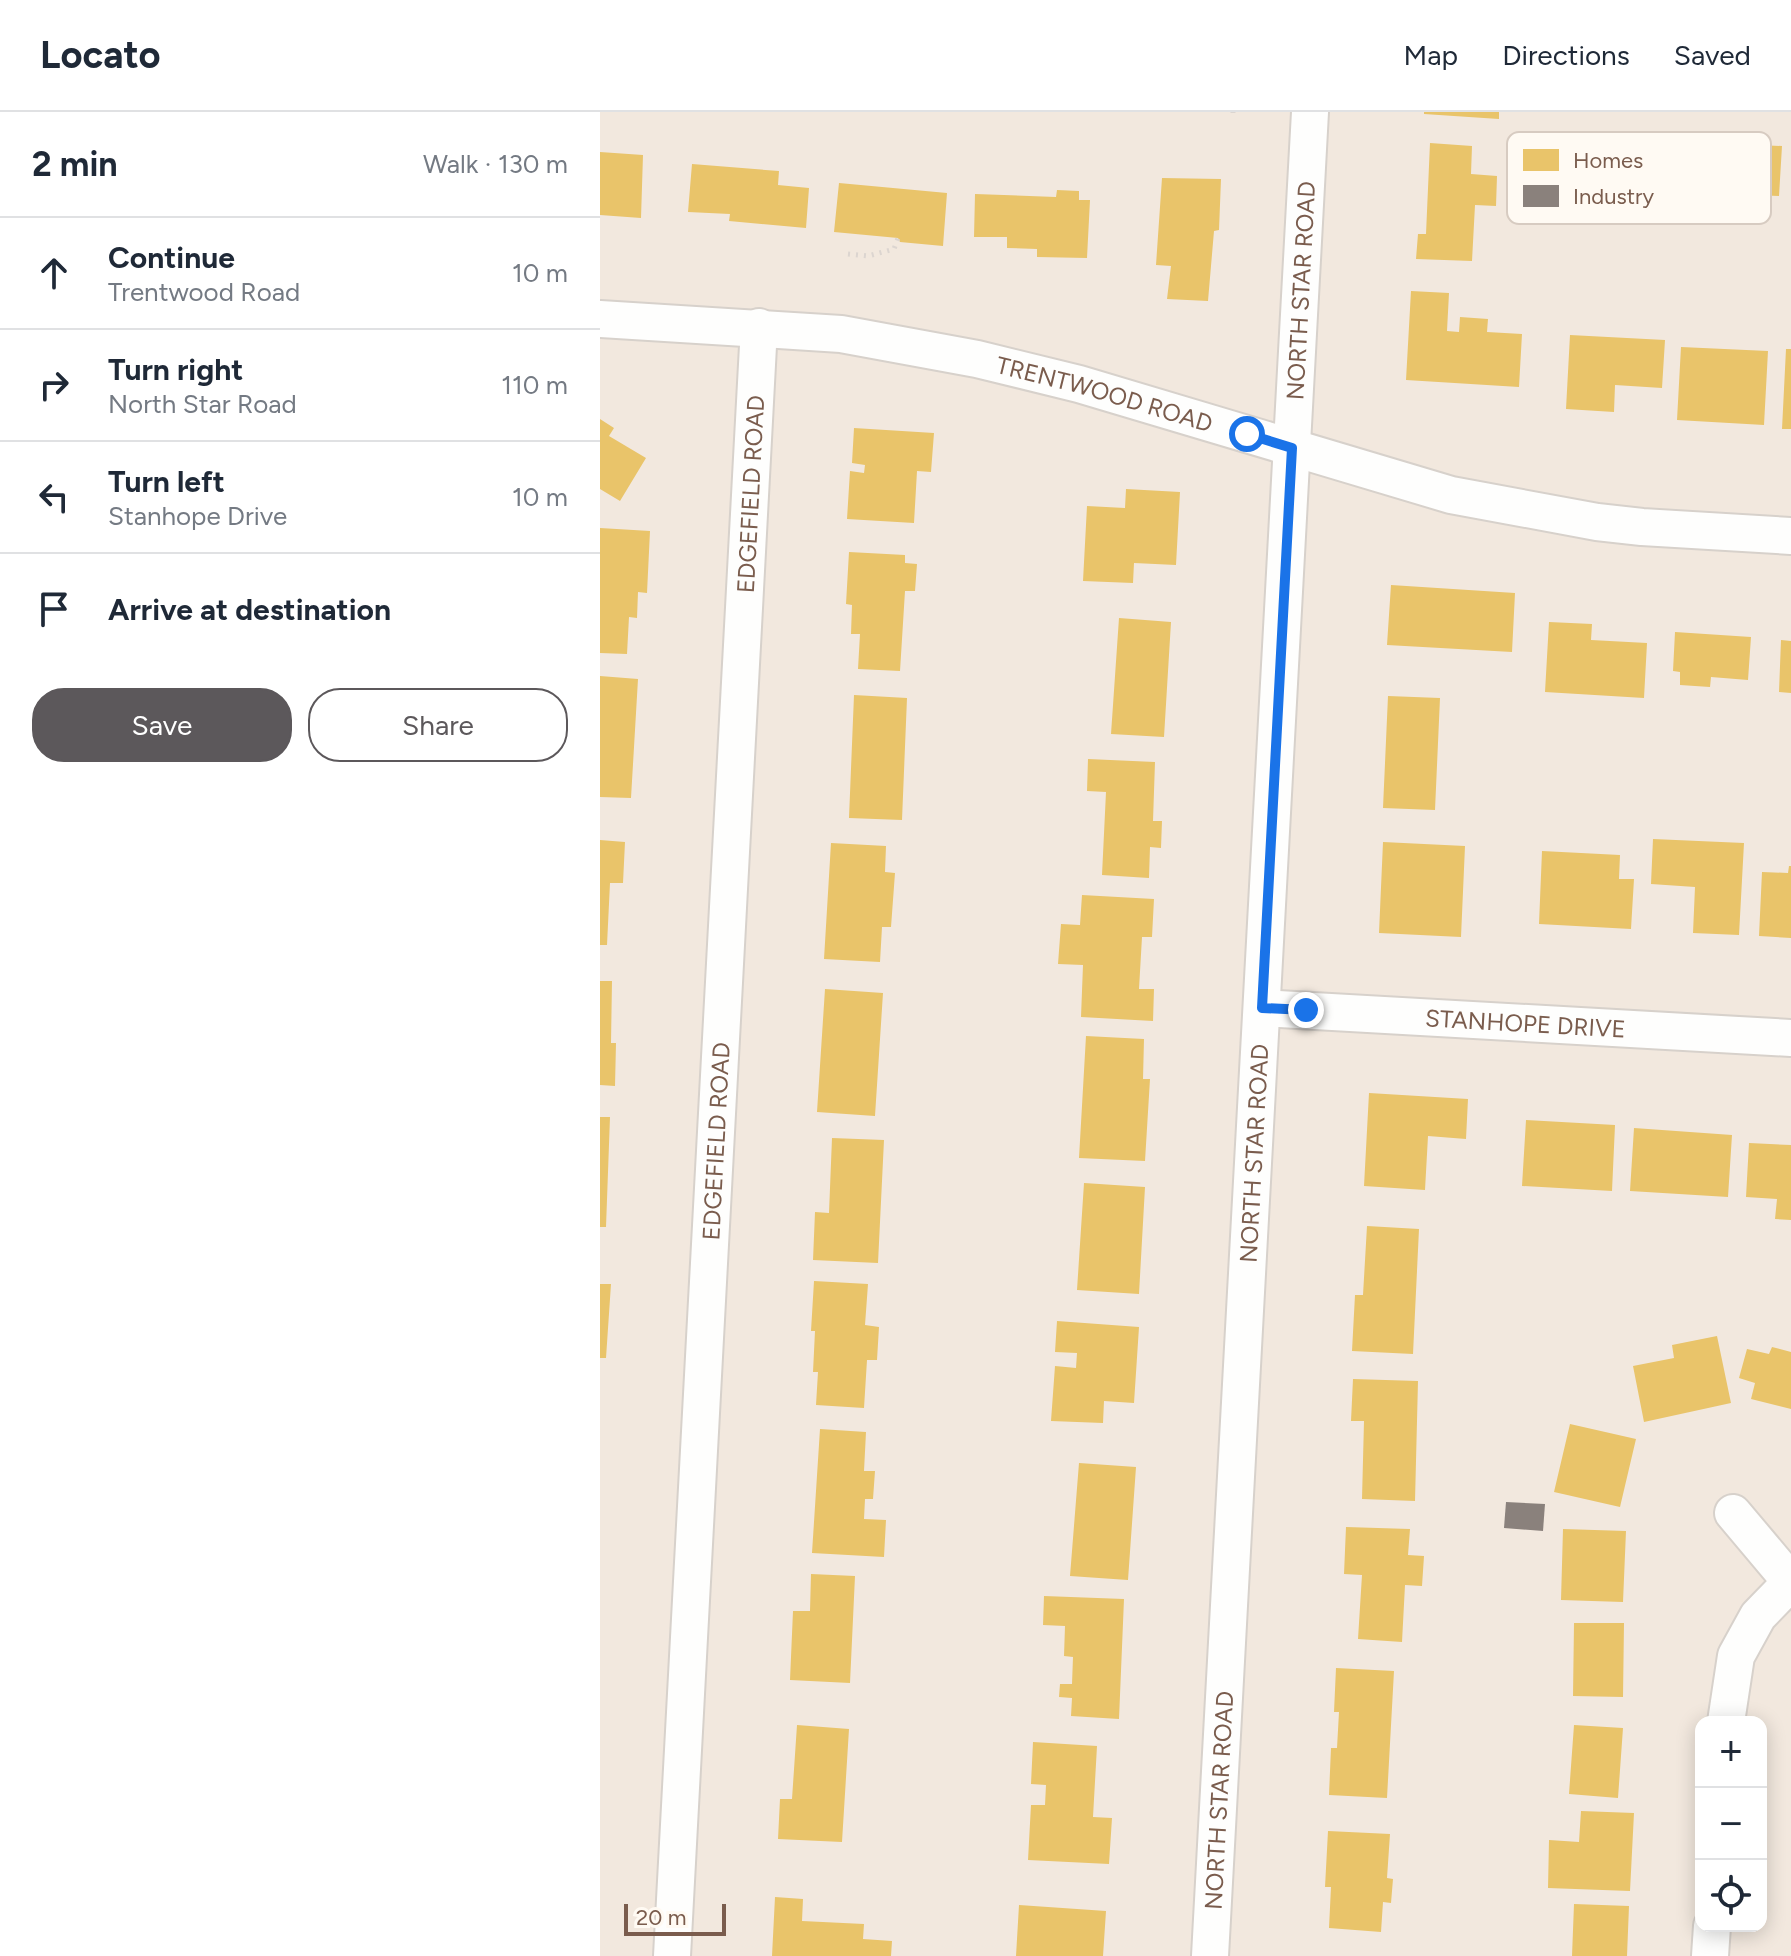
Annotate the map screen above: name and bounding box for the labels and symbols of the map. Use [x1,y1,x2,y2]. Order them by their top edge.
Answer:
legend [1507,132,1771,224]
text: Homes [1573,147,1643,174]
street label: NORTH STAR ROAD [1280,180,1321,401]
text: Industry [1573,183,1654,210]
street label: TRENTWOOD ROAD [993,350,1216,438]
street label: EDGEFIELD ROAD [730,394,770,594]
route start [1229,416,1265,452]
route end [1288,992,1324,1028]
street label: STANHOPE DRIVE [1425,1003,1627,1043]
street label: EDGEFIELD ROAD [696,1041,735,1241]
street label: NORTH STAR ROAD [1233,1043,1274,1263]
street label: NORTH STAR ROAD [1198,1690,1239,1911]
scale bar [624,1900,726,1936]

